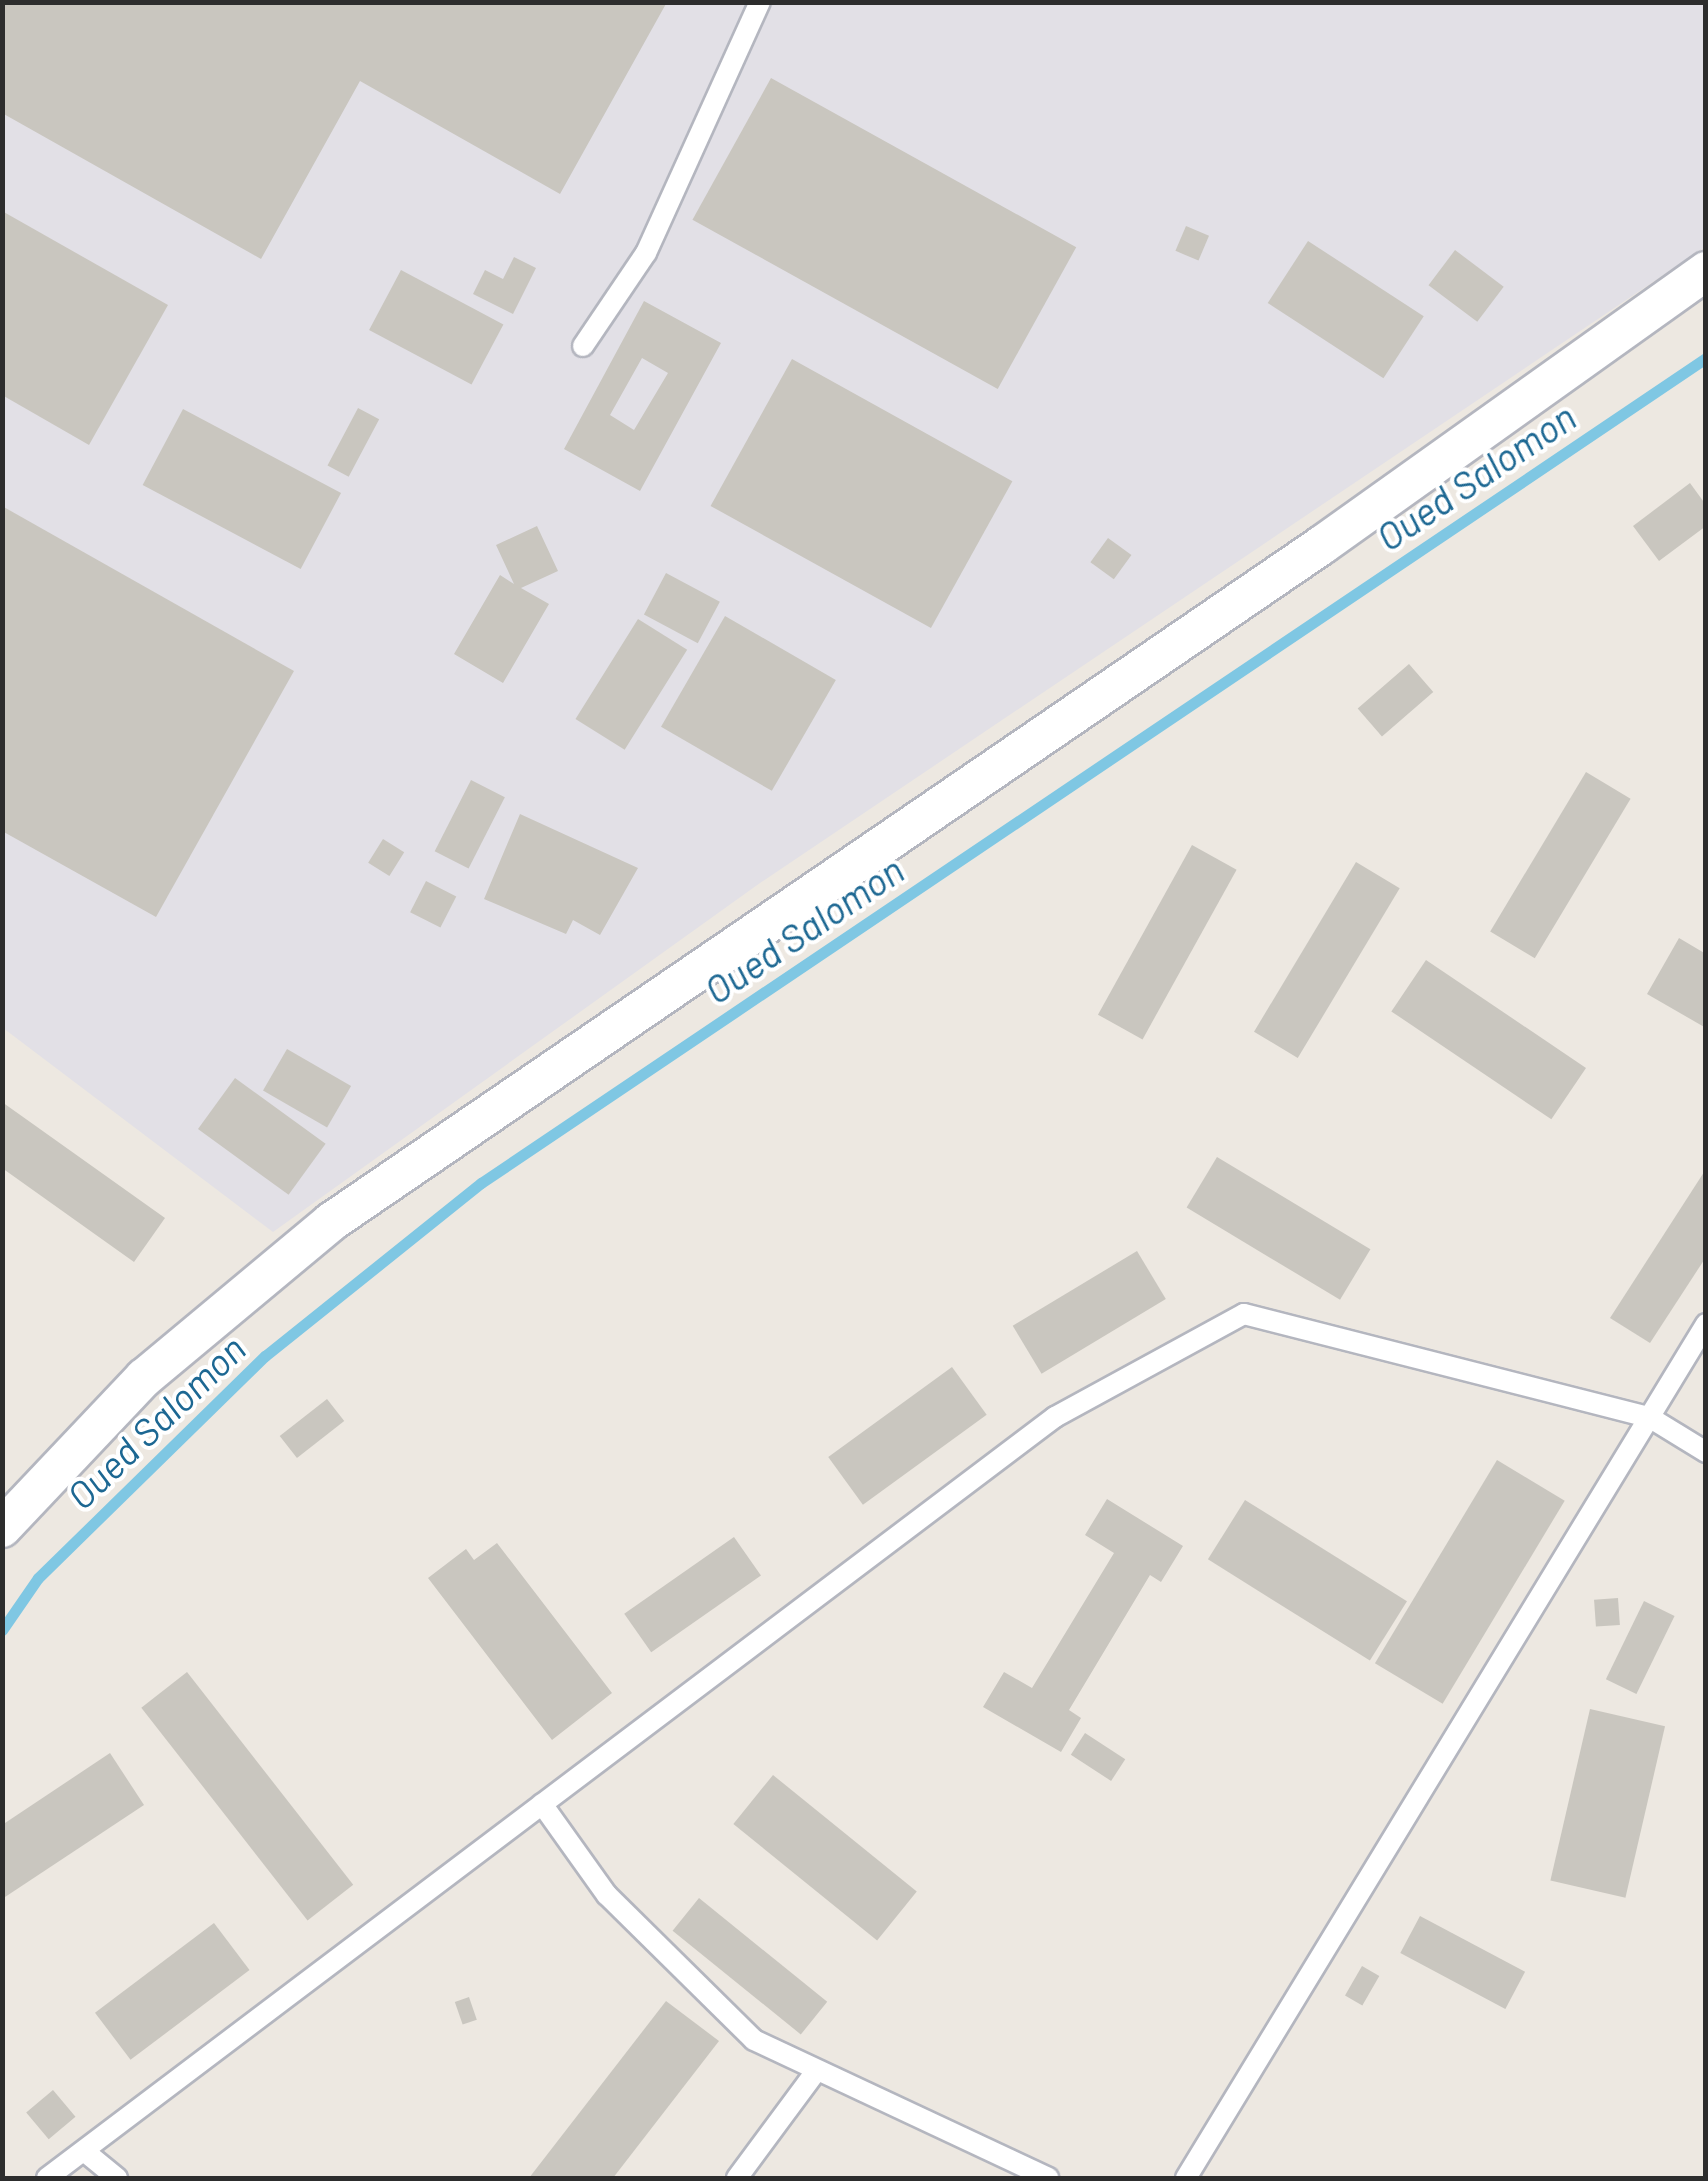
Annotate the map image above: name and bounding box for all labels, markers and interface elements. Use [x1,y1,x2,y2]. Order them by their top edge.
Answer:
water label: Oued Salomon [1368,394,1584,560]
water label: Oued Salomon [696,847,912,1013]
water label: Oued Salomon [57,1326,255,1518]

